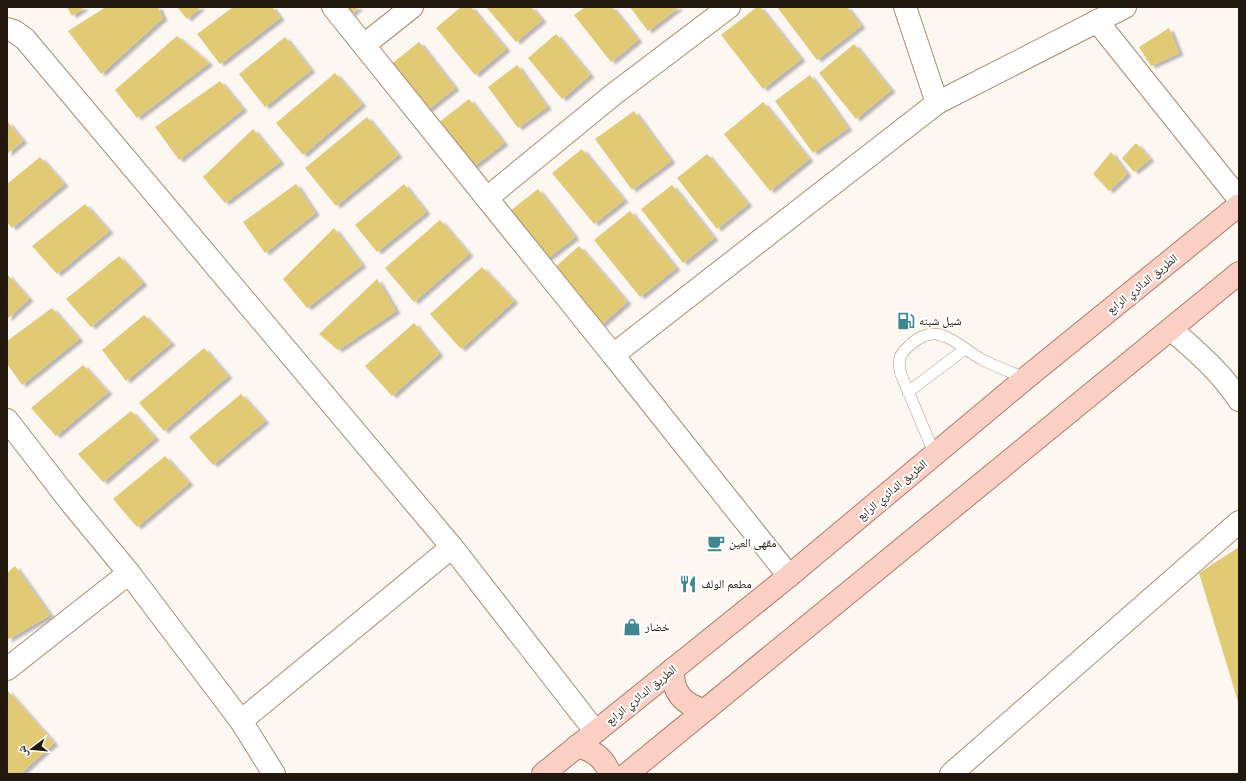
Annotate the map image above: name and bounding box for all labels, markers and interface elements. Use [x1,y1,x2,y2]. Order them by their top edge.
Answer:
street label: الطريق الدائري الرابع [1103,250,1182,319]
fuel station icon: شيل شبنه [896,311,916,331]
place label: شيل شبنه [919,313,962,328]
street label: الطريق الدائري الرابع [853,456,932,526]
cafe icon: مقهى العين [706,533,726,553]
place label: مقهى العين [729,535,777,550]
restaurant icon: مطعم الولف [678,574,698,594]
place label: مطعم الولف [701,576,752,592]
shop icon: خضار [622,617,642,637]
place label: خضار [644,619,670,634]
street label: الطريق الدائري الرابع [602,661,681,730]
north arrow [12,729,52,769]
text: ش [14,744,32,759]

